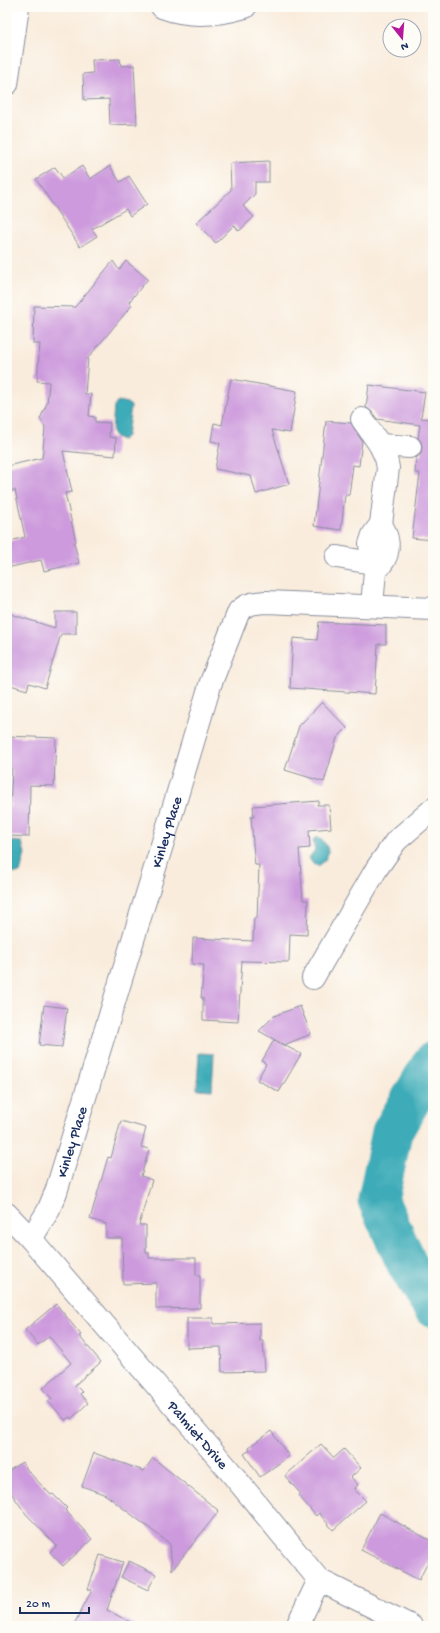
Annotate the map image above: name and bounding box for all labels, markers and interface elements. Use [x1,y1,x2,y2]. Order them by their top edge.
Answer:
north arrow [382,18,422,58]
text: N [399,39,410,52]
street label: Kinley Place [149,794,187,870]
street label: Kinley Place [54,1104,93,1180]
street label: Palmiet Drive [162,1397,231,1474]
scale bar [20,1589,89,1615]
text: 20 m [26,1598,51,1612]

